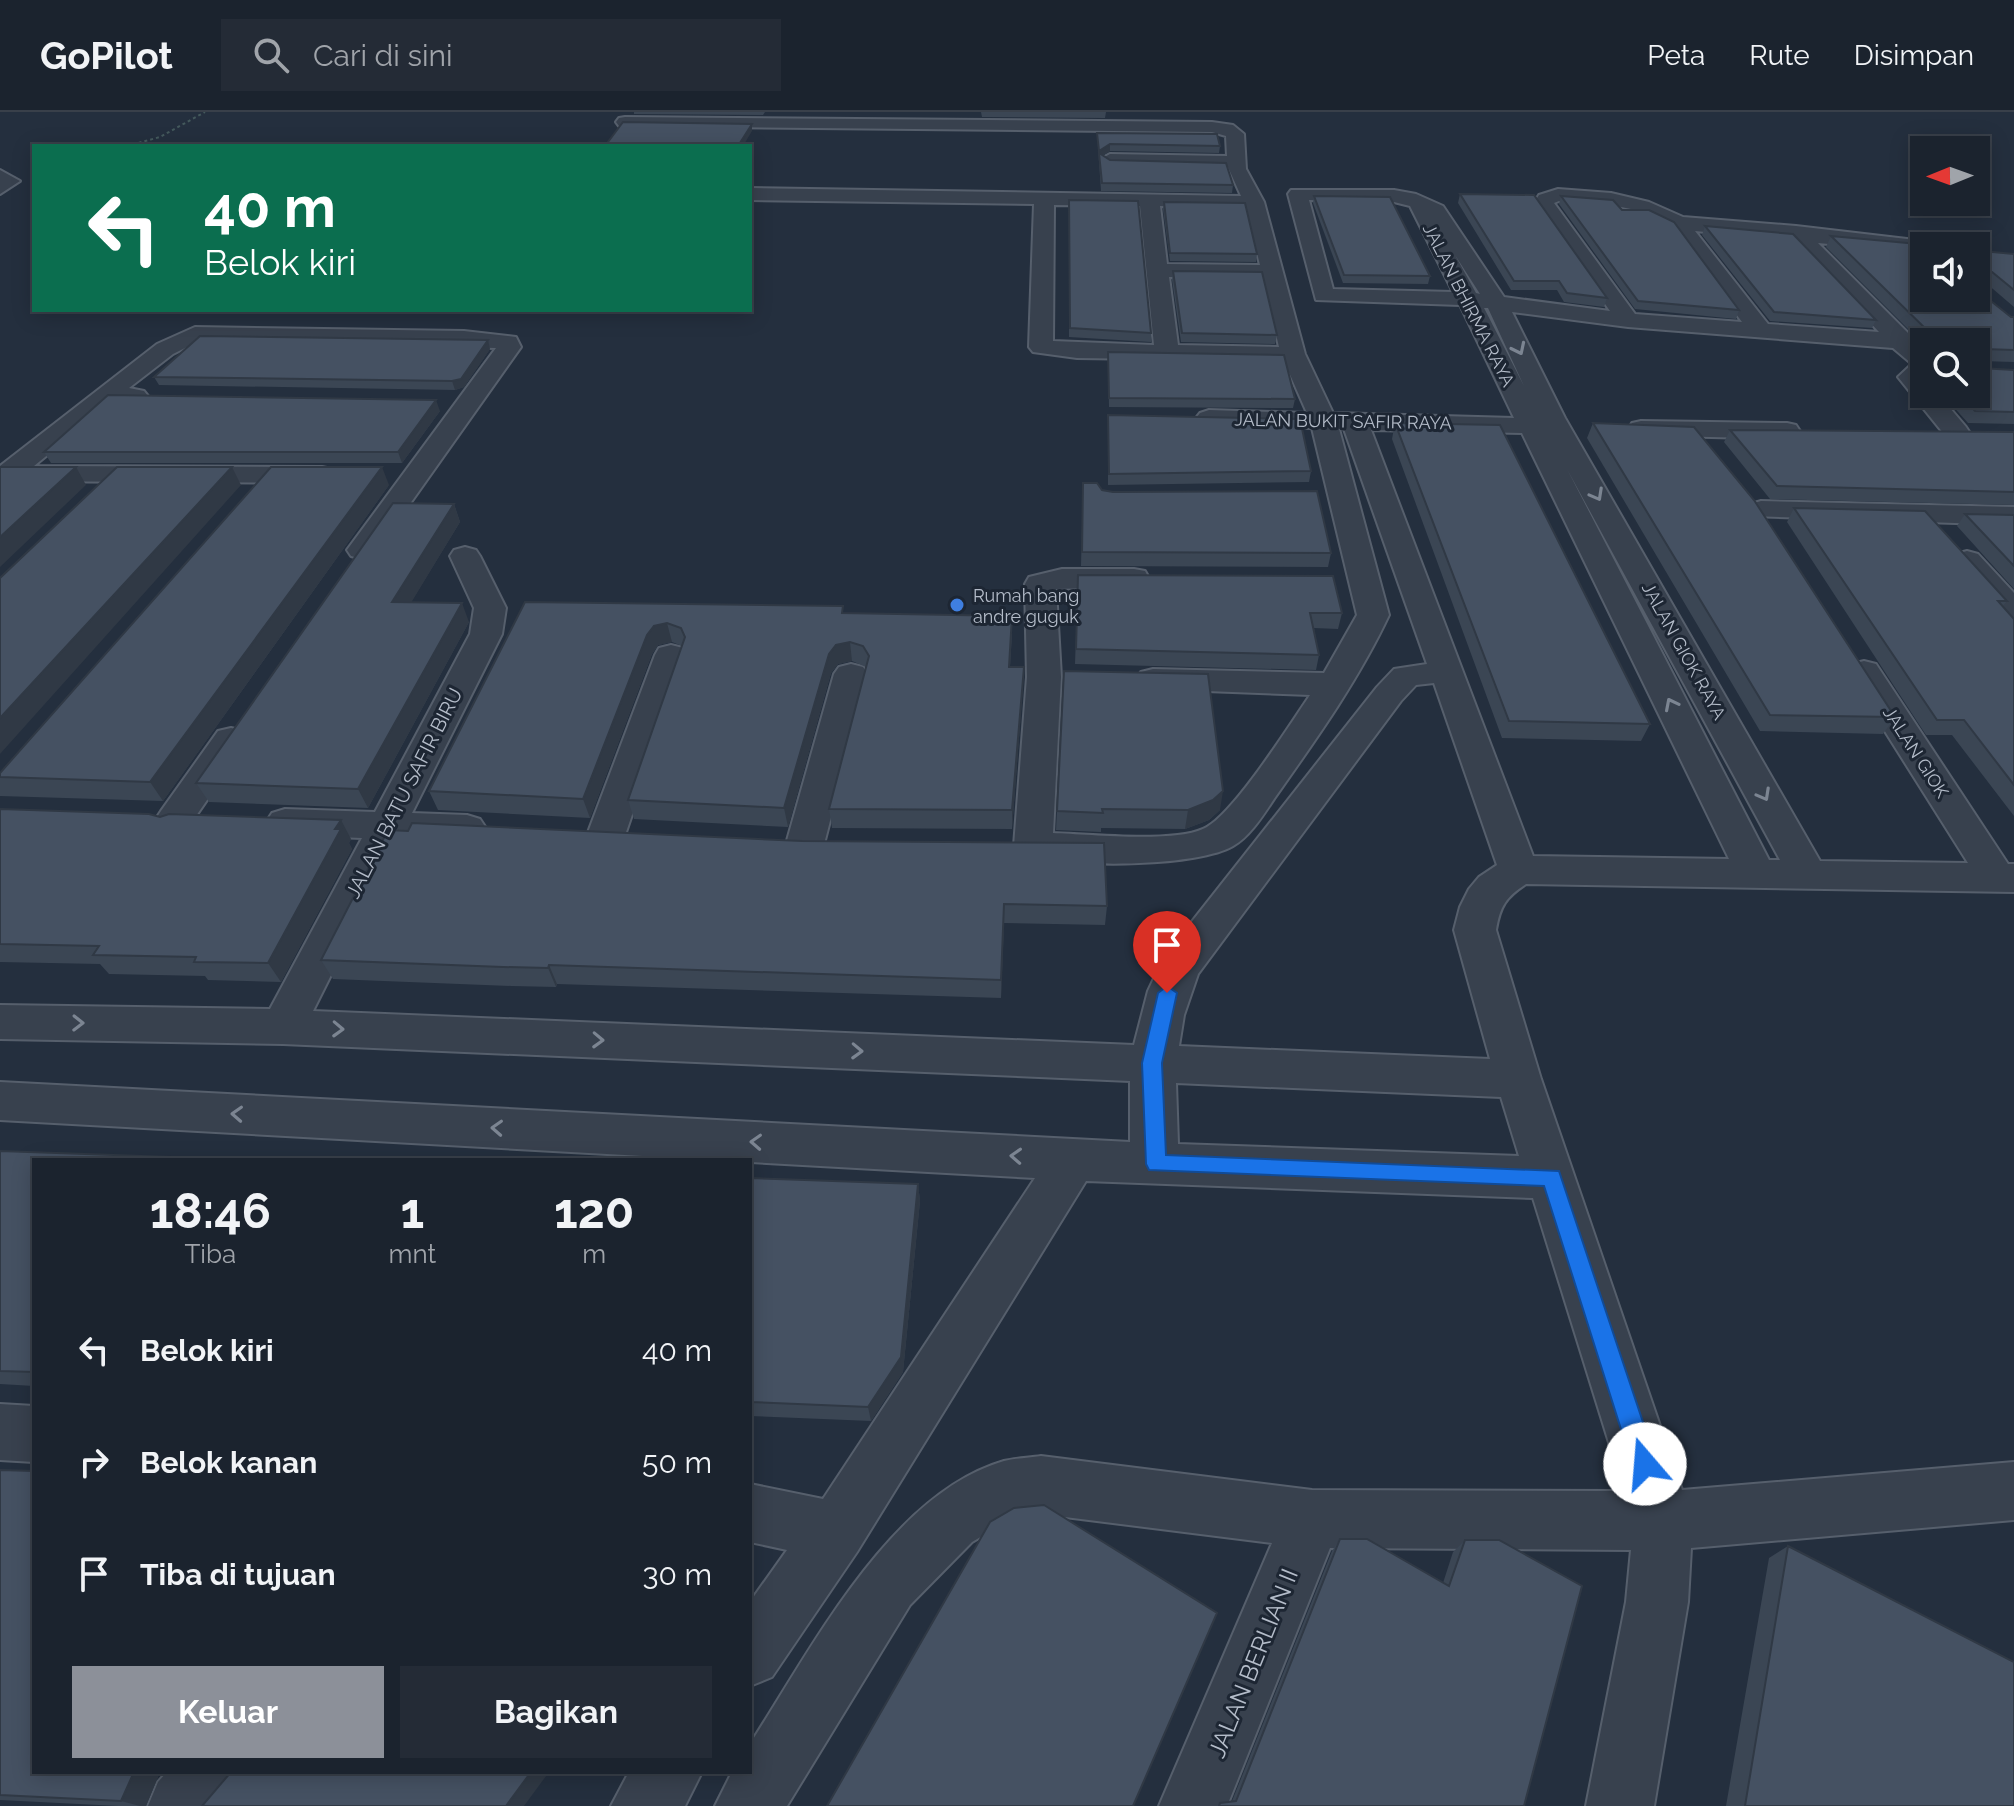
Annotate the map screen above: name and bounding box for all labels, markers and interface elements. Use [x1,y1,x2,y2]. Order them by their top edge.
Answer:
search box [221,19,781,91]
text: GoPilot [40,33,173,78]
icon: search [249,33,293,77]
text: Cari di sini [313,38,453,73]
text: Peta [1647,39,1705,72]
text: Rute [1749,39,1810,72]
text: Disimpan [1854,39,1974,72]
north arrow [1910,136,1990,216]
map controls [1910,136,1990,408]
text: 40 m [204,174,336,240]
icon: left [72,176,176,280]
street label: JALAN BHIRMA RAYA [1419,220,1519,390]
button: sound [1910,232,1990,312]
text: Belok kiri [204,241,356,283]
button: search [1910,328,1990,408]
one-way arrow [1509,341,1525,355]
street label: JALAN BUKIT SAFIR RAYA [1234,409,1452,433]
one-way arrow [1587,486,1603,500]
street label: JALAN GIOK RAYA [1638,579,1730,723]
place label: Rumah bang andre guguk [973,585,1079,627]
marker: Rumah bang andre guguk [948,596,966,614]
street label: JALAN BATU SAFIR BIRU [340,684,468,902]
one-way arrow [1665,698,1680,712]
street label: JALAN GIOK [1879,703,1953,802]
one-way arrow [1755,787,1770,802]
pin [1133,911,1201,993]
icon: arrive [1145,923,1189,967]
one-way arrow [72,1015,85,1032]
one-way arrow [332,1020,345,1037]
one-way arrow [592,1031,605,1048]
one-way arrow [851,1042,864,1059]
one-way arrow [230,1106,243,1123]
one-way arrow [490,1120,503,1137]
one-way arrow [749,1134,762,1151]
one-way arrow [1009,1148,1022,1165]
text: 18:46 [150,1183,271,1239]
text: 1 [401,1183,424,1239]
text: 120 [554,1183,634,1239]
text: Tiba [184,1239,236,1269]
text: mnt [389,1239,436,1269]
text: m [582,1239,606,1269]
icon: left [72,1328,116,1372]
text: Belok kiri [140,1333,274,1368]
text: 40 m [642,1333,712,1368]
position arrow [1603,1422,1687,1506]
icon: right [72,1440,116,1484]
text: Belok kanan [140,1445,317,1480]
text: 50 m [642,1445,712,1480]
icon: arrive [72,1552,116,1596]
text: Tiba di tujuan [140,1557,336,1592]
text: 30 m [642,1557,712,1592]
street label: JALAN BERLIAN II [1202,1564,1304,1762]
button: Keluar [72,1666,384,1758]
button: Bagikan [400,1666,712,1758]

